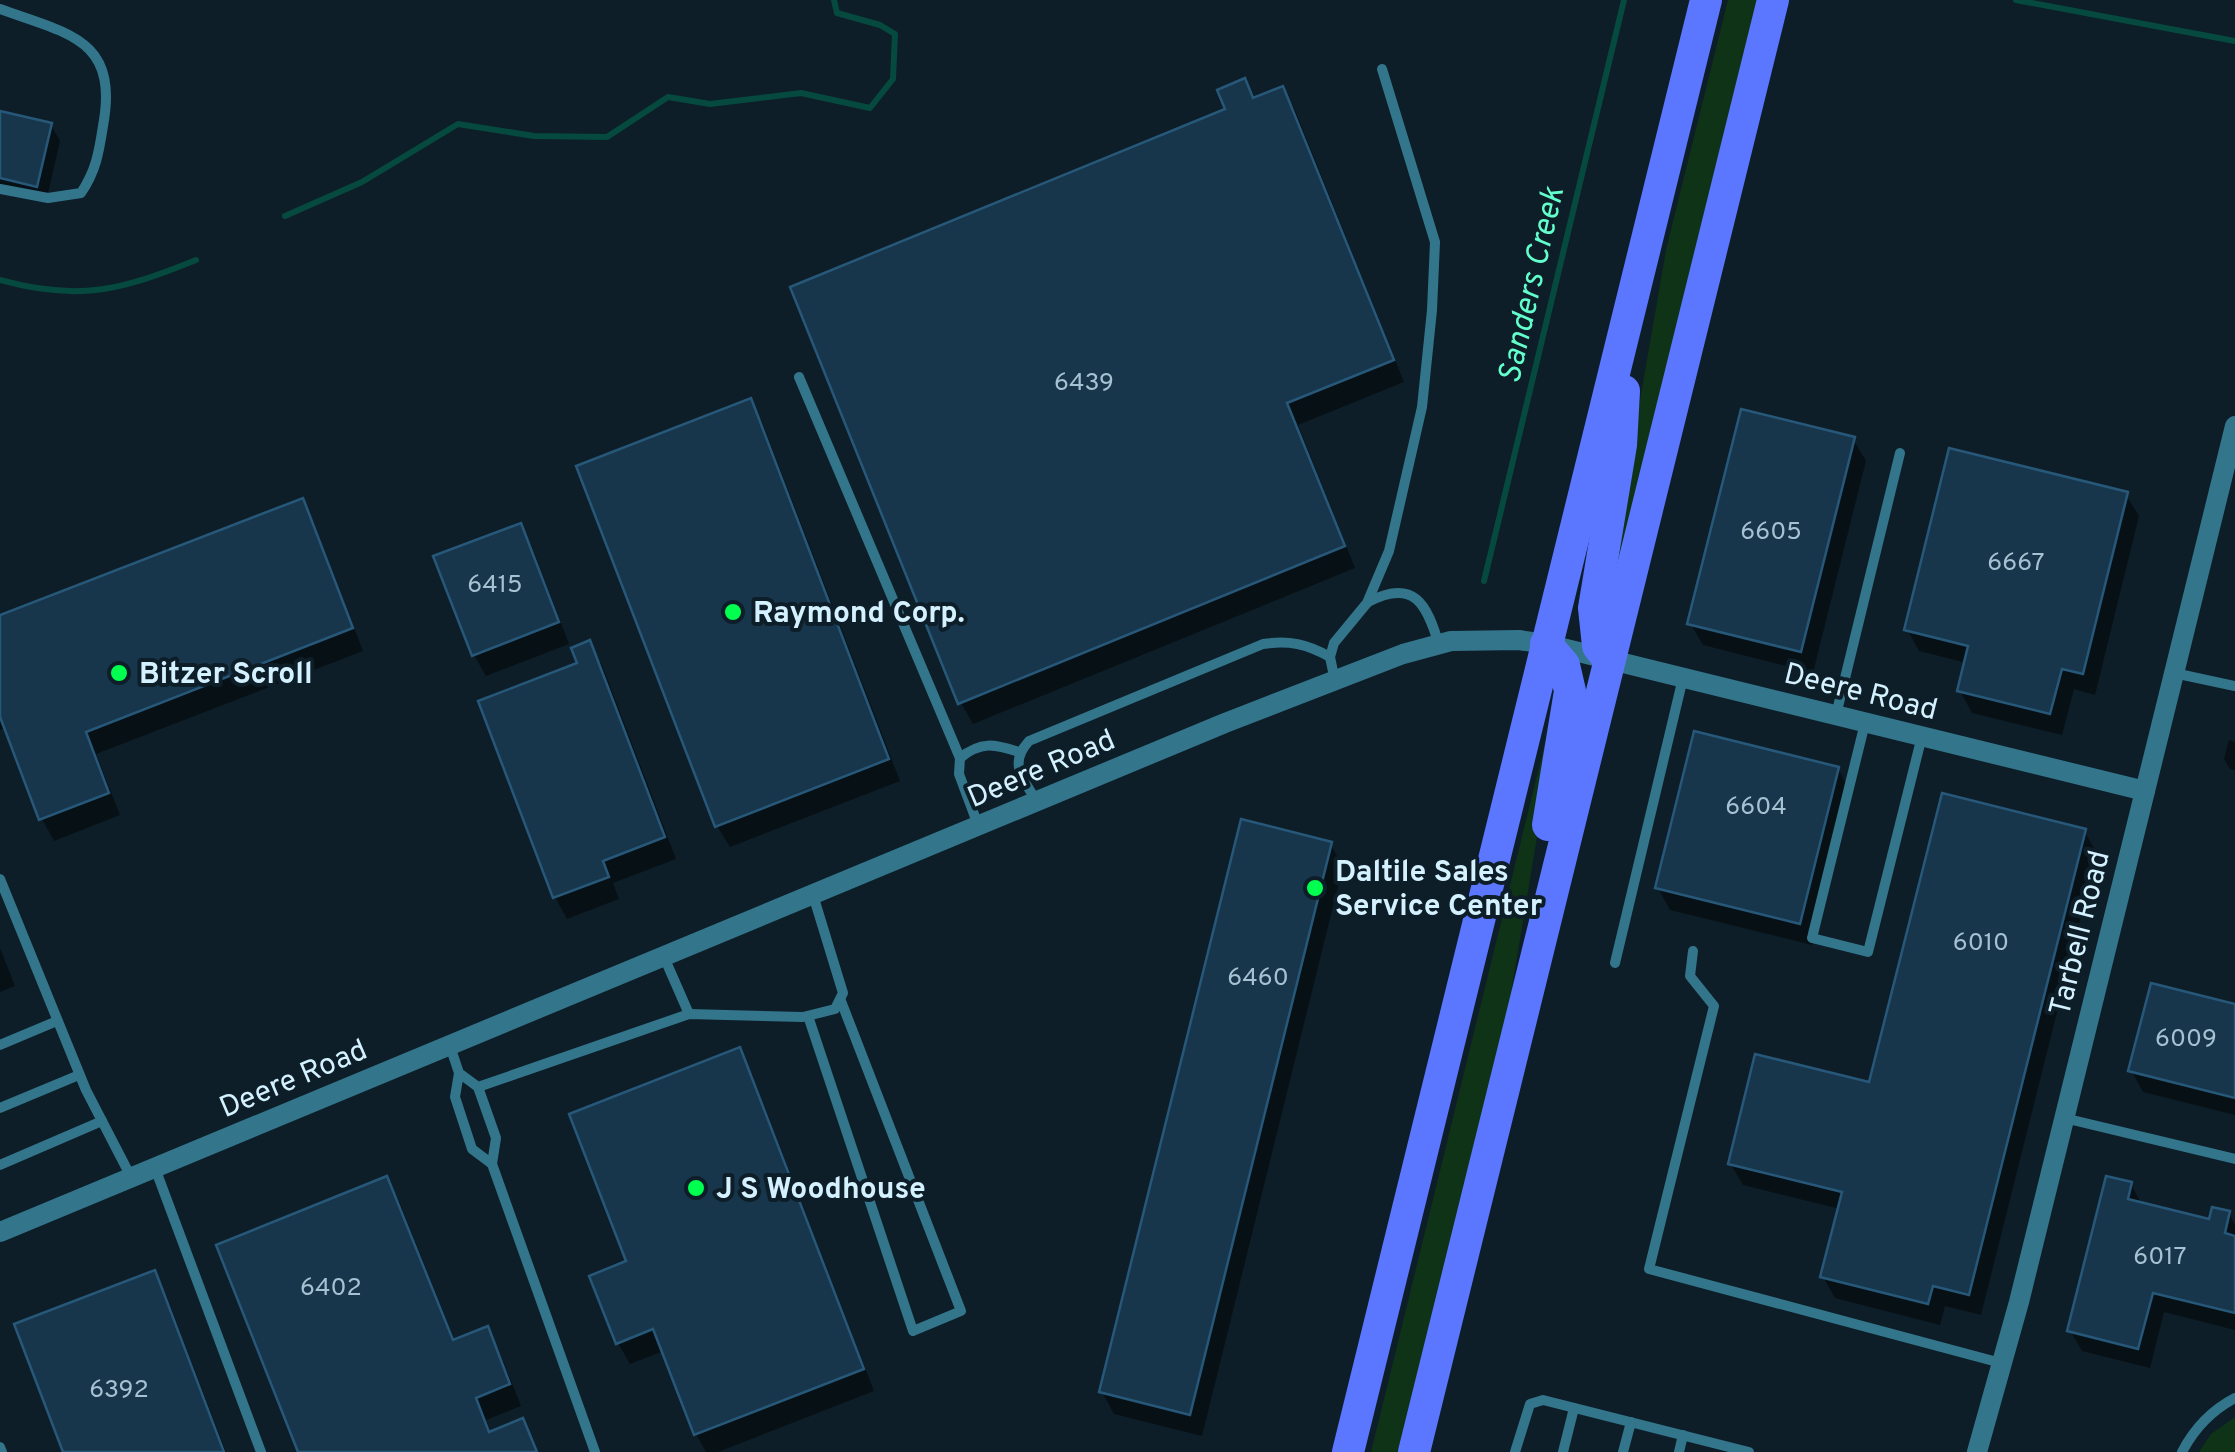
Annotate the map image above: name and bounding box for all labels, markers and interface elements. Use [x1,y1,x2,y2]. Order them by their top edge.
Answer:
water label: Sanders Creek [1491,183,1575,388]
house number: 6439 [1054,368,1114,400]
house number: 6605 [1740,517,1802,549]
house number: 6667 [1987,548,2045,580]
house number: 6415 [467,570,523,602]
place label: Raymond Corp. [753,596,965,633]
marker: Raymond Corp. [722,601,744,623]
place label: Bitzer Scroll [139,657,313,694]
street label: Deere Road [1780,657,1941,730]
marker: Bitzer Scroll [108,662,130,684]
street label: Deere Road [963,723,1121,818]
house number: 6604 [1725,792,1787,824]
street label: Tarbell Road [2043,847,2120,1020]
place label: Daltile Sales Service Center [1335,855,1543,926]
marker: Daltile Sales Service Center [1304,877,1326,899]
house number: 6010 [1953,928,2009,960]
house number: 6460 [1227,963,1289,995]
house number: 6009 [2155,1024,2217,1056]
street label: Deere Road [215,1033,373,1128]
place label: J S Woodhouse [716,1172,926,1209]
marker: J S Woodhouse [685,1177,707,1199]
house number: 6017 [2133,1242,2187,1274]
house number: 6402 [300,1273,362,1305]
house number: 6392 [89,1375,149,1407]

